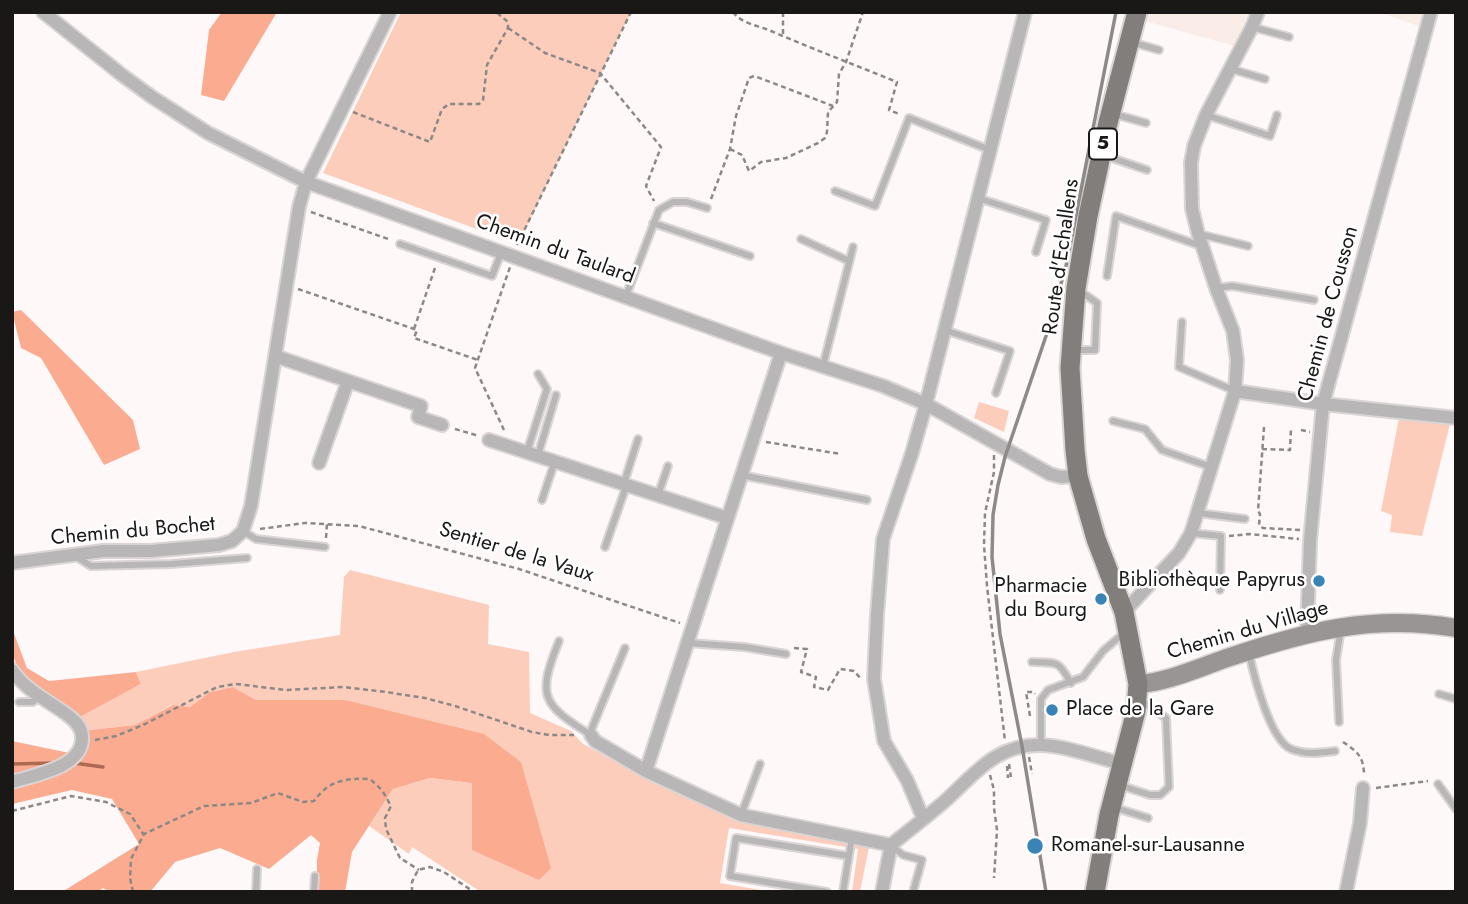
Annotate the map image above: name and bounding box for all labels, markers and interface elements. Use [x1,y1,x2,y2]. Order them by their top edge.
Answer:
road number: 5 [1089,128,1117,160]
street label: Route d'Echallens [1039,177,1085,337]
street label: Chemin du Taulard [472,210,638,290]
street label: Chemin de Cousson [1293,223,1365,405]
street label: Chemin du Bochet [50,512,216,552]
street label: Sentier de la Vaux [436,518,596,588]
place label: Bibliothèque Papyrus [1119,568,1305,594]
marker: Bibliothèque Papyrus [1311,573,1327,589]
place label: Pharmacie du Bourg [994,574,1087,624]
marker: Pharmacie du Bourg [1093,591,1109,607]
street label: Chemin du Village [1164,596,1332,666]
place label: Place de la Gare [1066,697,1214,723]
marker: Place de la Gare [1044,702,1060,718]
place label: Romanel-sur-Lausanne [1051,833,1245,859]
marker: Romanel-sur-Lausanne [1025,836,1045,856]

